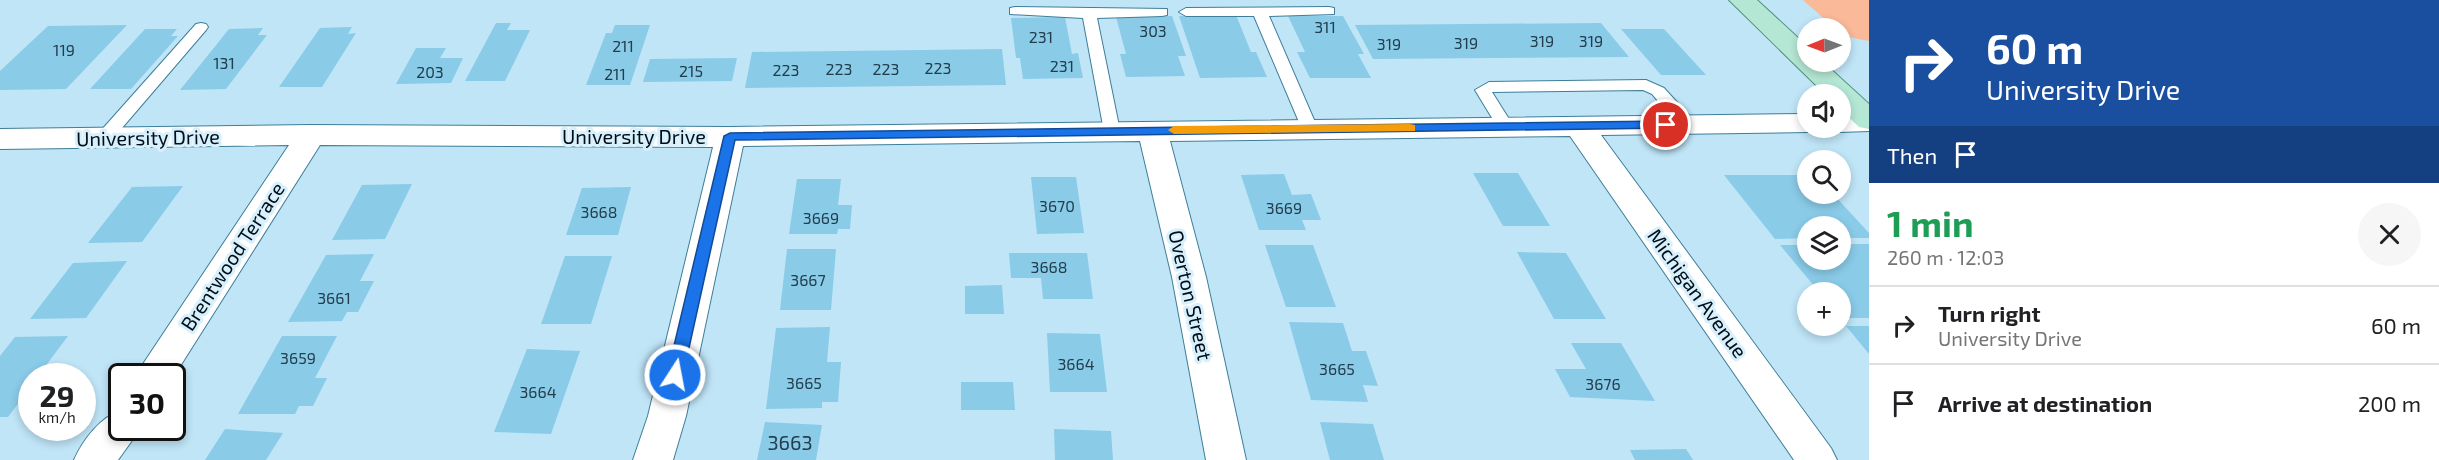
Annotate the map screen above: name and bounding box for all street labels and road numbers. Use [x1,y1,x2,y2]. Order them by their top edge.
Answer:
street label: University Drive [76,124,220,150]
street label: University Drive [562,124,706,148]
street label: Brentwood Terrace [175,177,289,335]
street label: Michigan Avenue [1643,224,1753,362]
street label: Overton Street [1164,227,1218,363]

